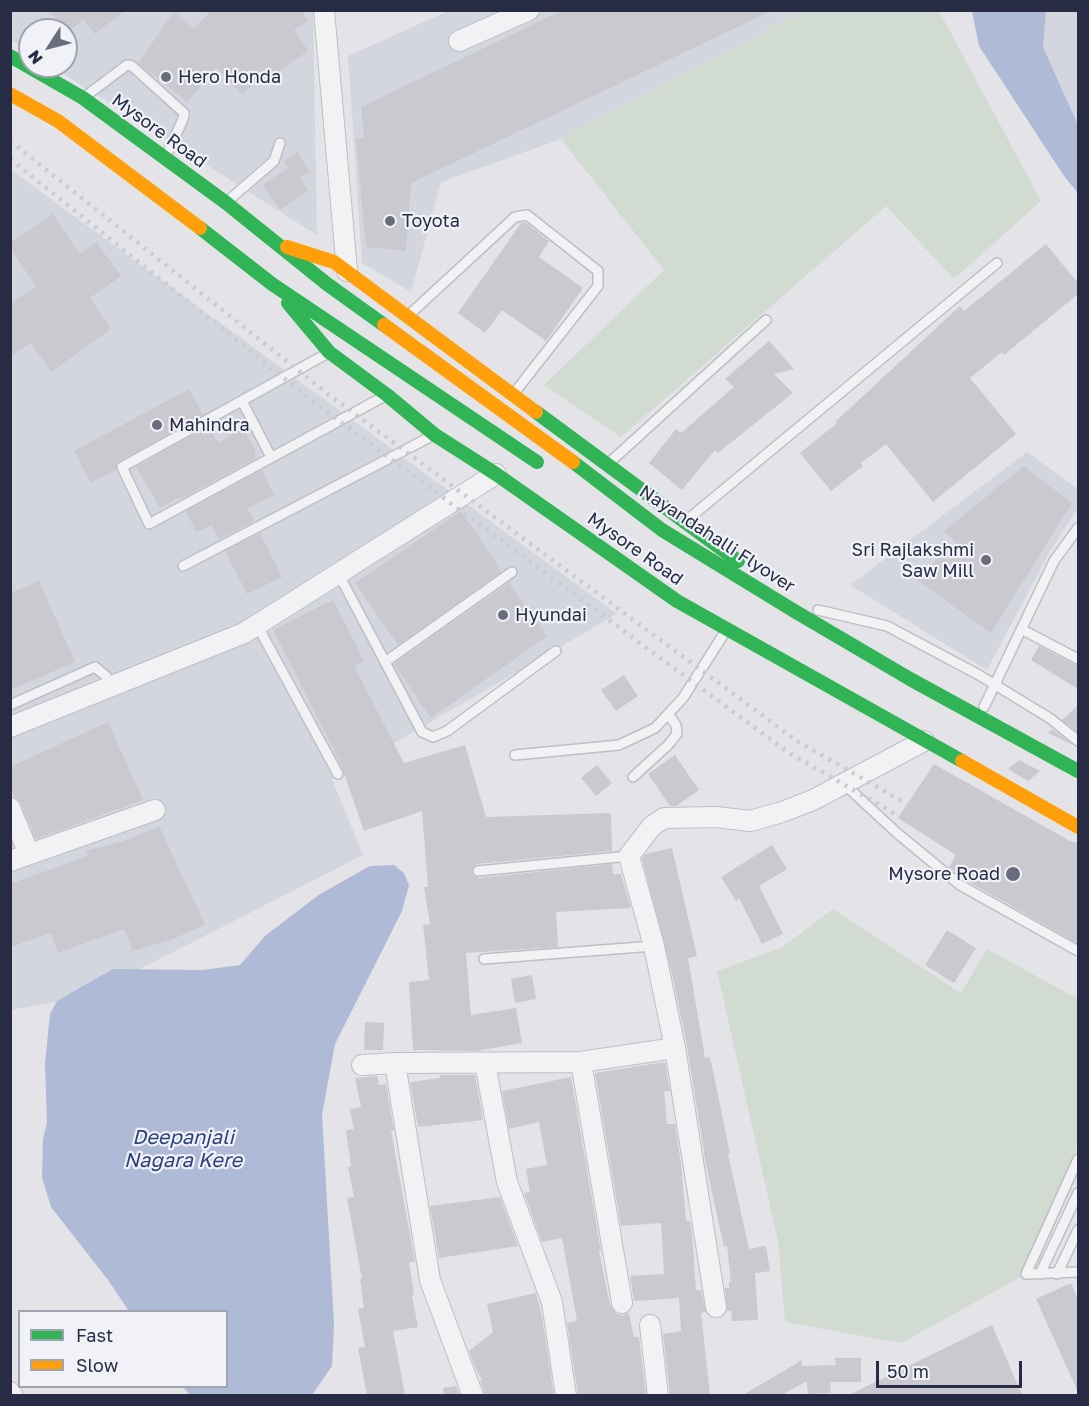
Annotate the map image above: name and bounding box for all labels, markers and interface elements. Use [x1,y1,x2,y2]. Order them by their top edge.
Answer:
north arrow [18,18,78,78]
text: N [23,47,47,68]
place label: Hero Honda [178,66,281,88]
marker: Hero Honda [159,70,173,84]
street label: Mysore Road [107,89,211,173]
place label: Toyota [402,210,460,232]
marker: Toyota [383,214,397,228]
place label: Mahindra [169,414,250,436]
marker: Mahindra [150,418,164,432]
street label: Nayandahalli Flyover [635,481,799,597]
street label: Mysore Road [583,508,687,590]
place label: Sri Rajlakshmi Saw Mill [852,539,974,582]
marker: Sri Rajlakshmi Saw Mill [979,553,993,567]
place label: Hyundai [515,604,587,626]
marker: Hyundai [496,608,510,622]
place label: Mysore Road [888,863,1000,885]
marker: Mysore Road [1004,865,1022,883]
water label: Deepanjali Nagara Kere [124,1126,242,1173]
legend [18,1310,228,1388]
text: Fast [76,1324,113,1346]
scale bar [879,1349,1024,1387]
text: Slow [76,1354,118,1376]
text: 50 m [887,1360,929,1382]

